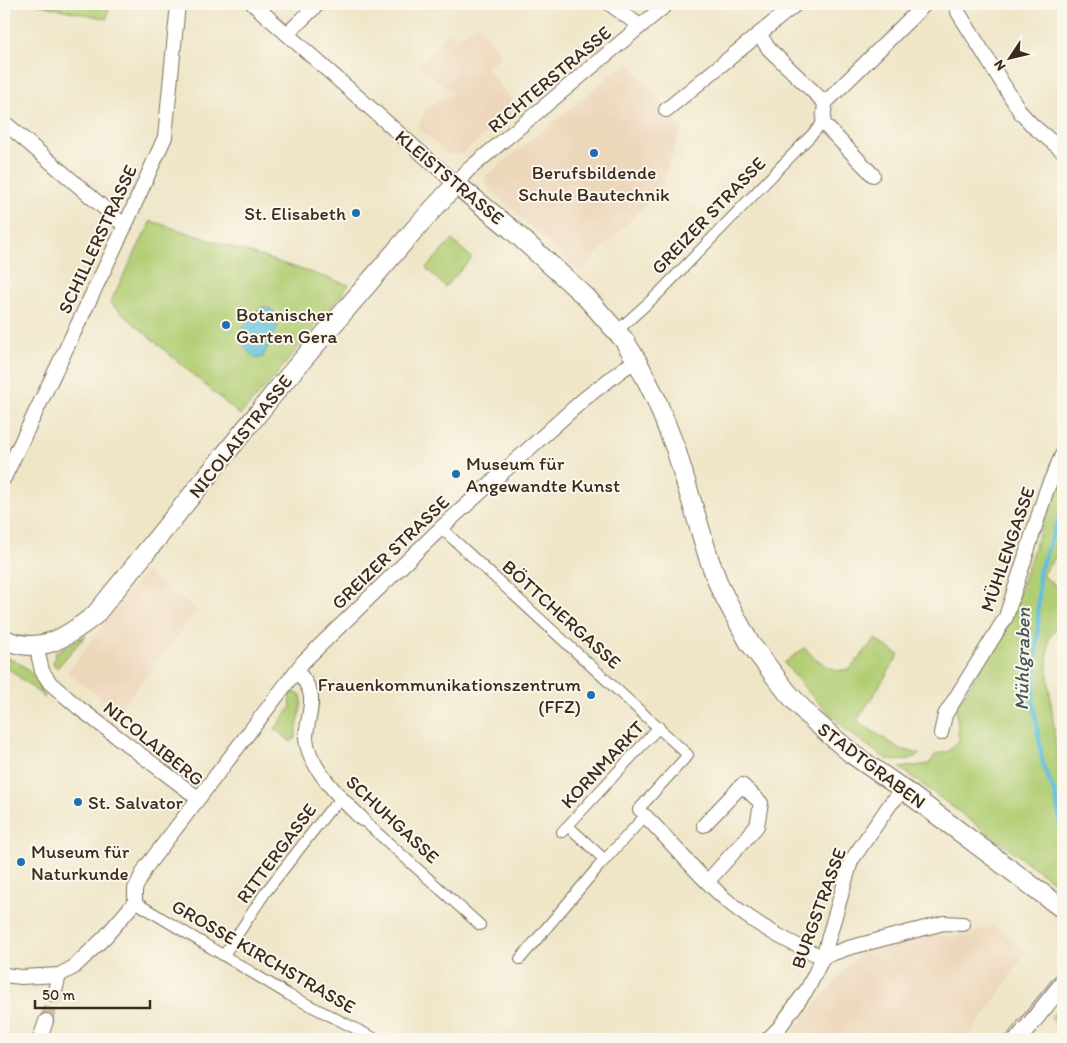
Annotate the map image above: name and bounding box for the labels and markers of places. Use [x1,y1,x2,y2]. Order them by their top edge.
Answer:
marker: Berufsbildende Schule Bautechnik [588,147,600,159]
place label: Berufsbildende Schule Bautechnik [518,161,670,206]
place label: St. Elisabeth [244,202,346,225]
marker: St. Elisabeth [350,207,362,219]
place label: Botanischer Garten Gera [236,303,338,348]
marker: Botanischer Garten Gera [220,319,232,331]
place label: Museum für Angewandte Kunst [466,452,620,497]
marker: Museum für Angewandte Kunst [450,468,462,480]
place label: Frauenkommunikationszentrum (FFZ) [318,673,581,718]
marker: Frauenkommunikationszentrum (FFZ) [585,689,597,701]
place label: St. Salvator [88,791,184,814]
marker: St. Salvator [72,796,84,808]
place label: Museum für Naturkunde [31,840,130,885]
marker: Museum für Naturkunde [15,856,27,868]

